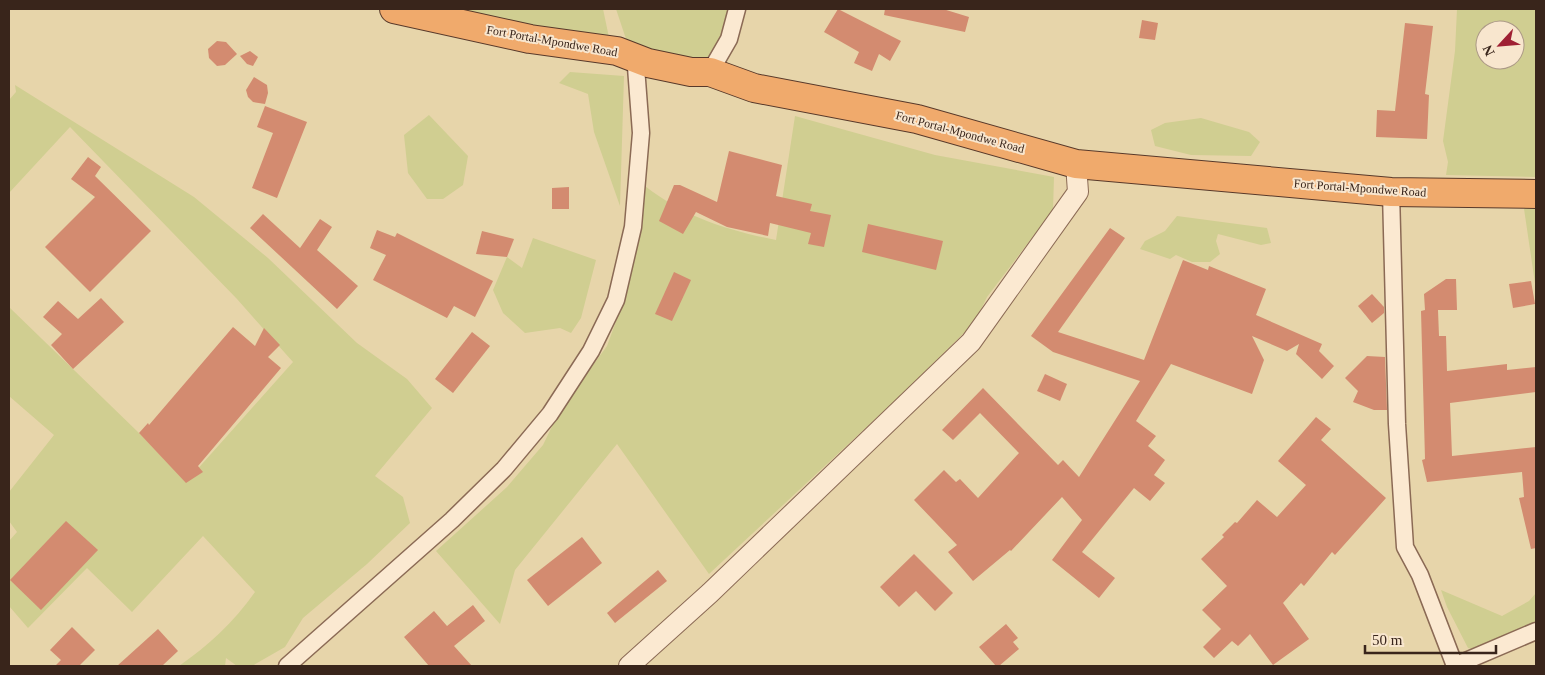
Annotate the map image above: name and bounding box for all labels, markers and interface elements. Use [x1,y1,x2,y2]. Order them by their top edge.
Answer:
north arrow [1475,20,1525,70]
street label: Fort Portal-Mpondwe Road [485,23,619,59]
text: N [1480,43,1498,58]
street label: Fort Portal-Mpondwe Road [894,108,1026,156]
street label: Fort Portal-Mpondwe Road [1293,176,1427,200]
scale bar [1365,622,1496,654]
text: 50 m [1372,632,1403,648]

